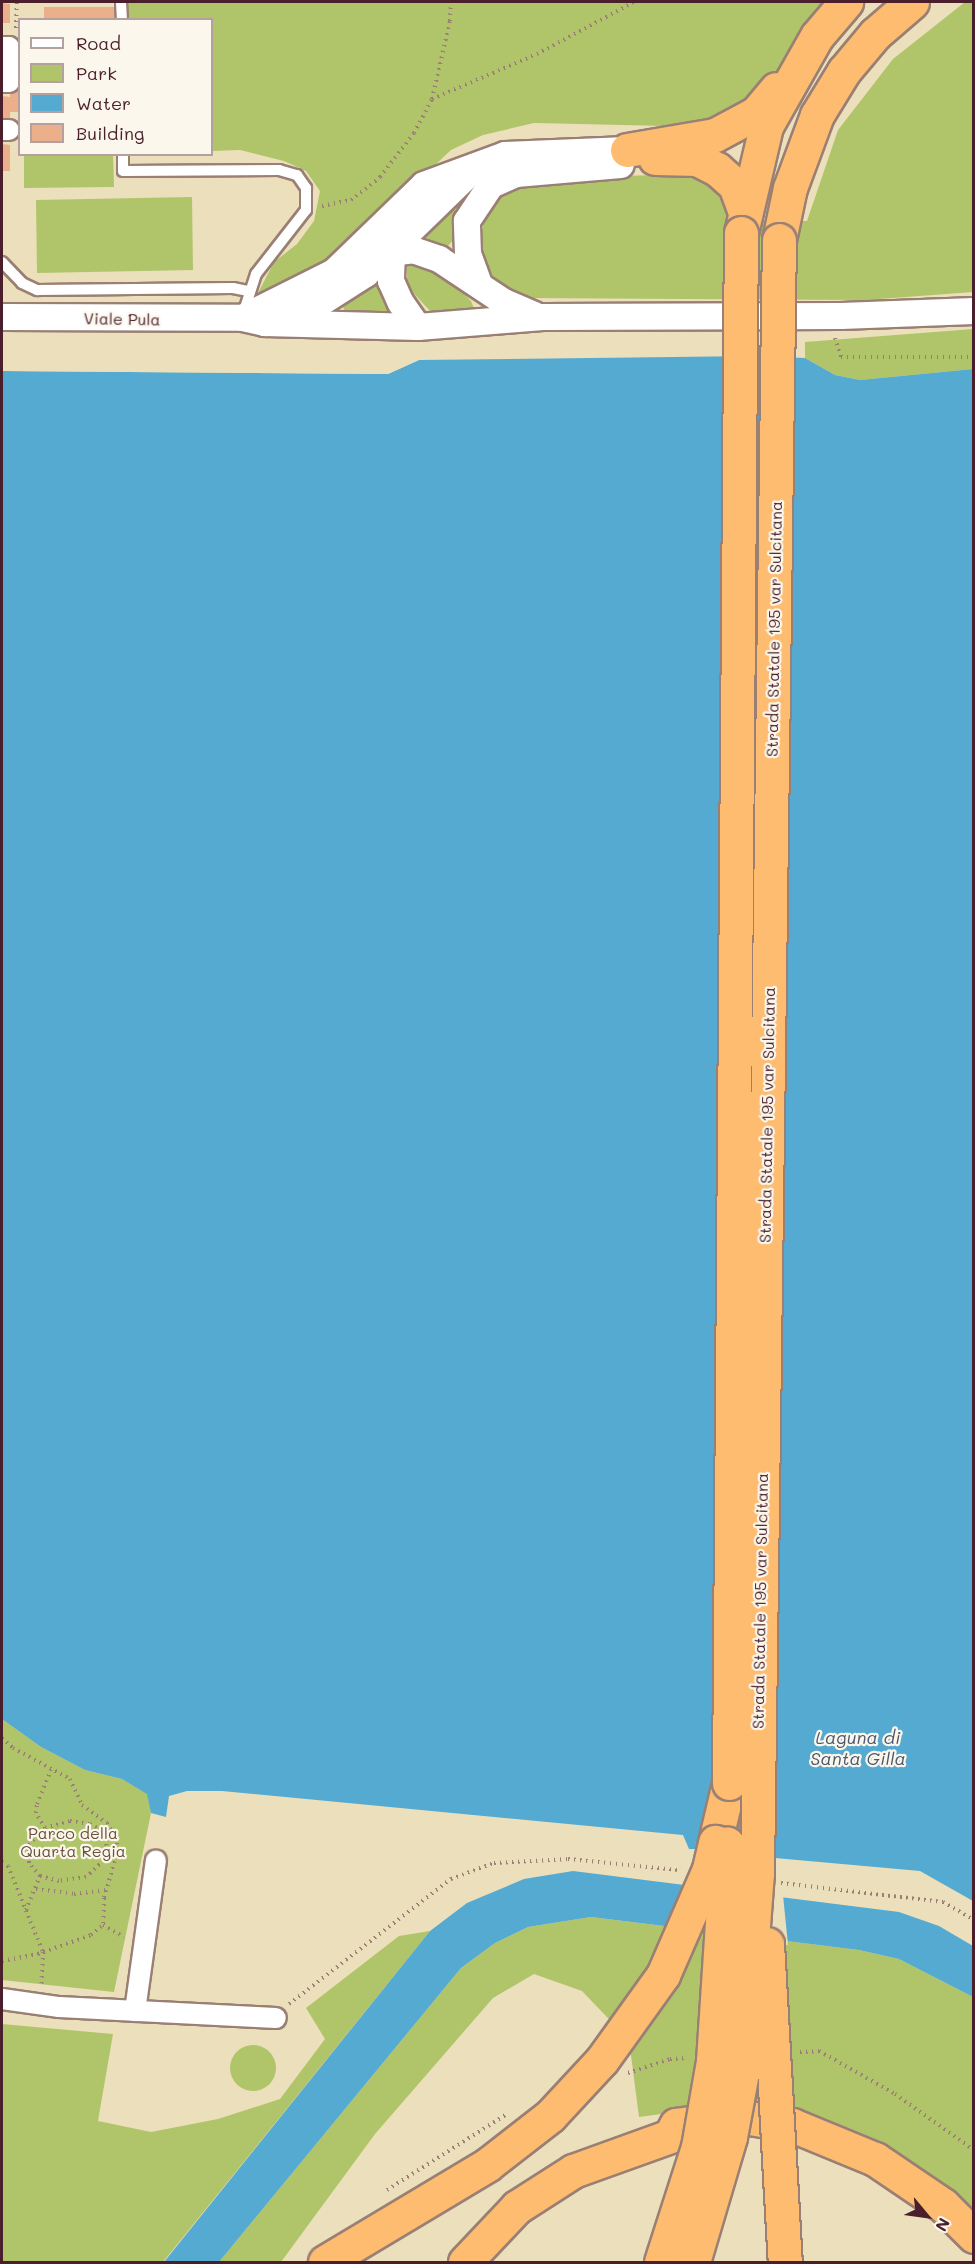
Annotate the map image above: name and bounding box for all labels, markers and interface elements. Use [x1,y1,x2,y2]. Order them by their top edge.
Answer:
legend [18,18,213,156]
text: Road [76,31,121,55]
text: Park [76,61,117,85]
text: Water [76,91,131,115]
text: Building [76,121,144,145]
street label: Viale Pula [83,309,161,329]
street label: Strada Statale 195 var Sulcitana [762,501,786,757]
street label: Strada Statale 195 var Sulcitana [755,987,779,1243]
street label: Strada Statale 195 var Sulcitana [748,1473,772,1729]
water label: Laguna di Santa Gilla [810,1727,906,1770]
park label: Parco della Quarta Regia [20,1823,126,1861]
north arrow [897,2186,957,2246]
text: N [931,2215,955,2235]

